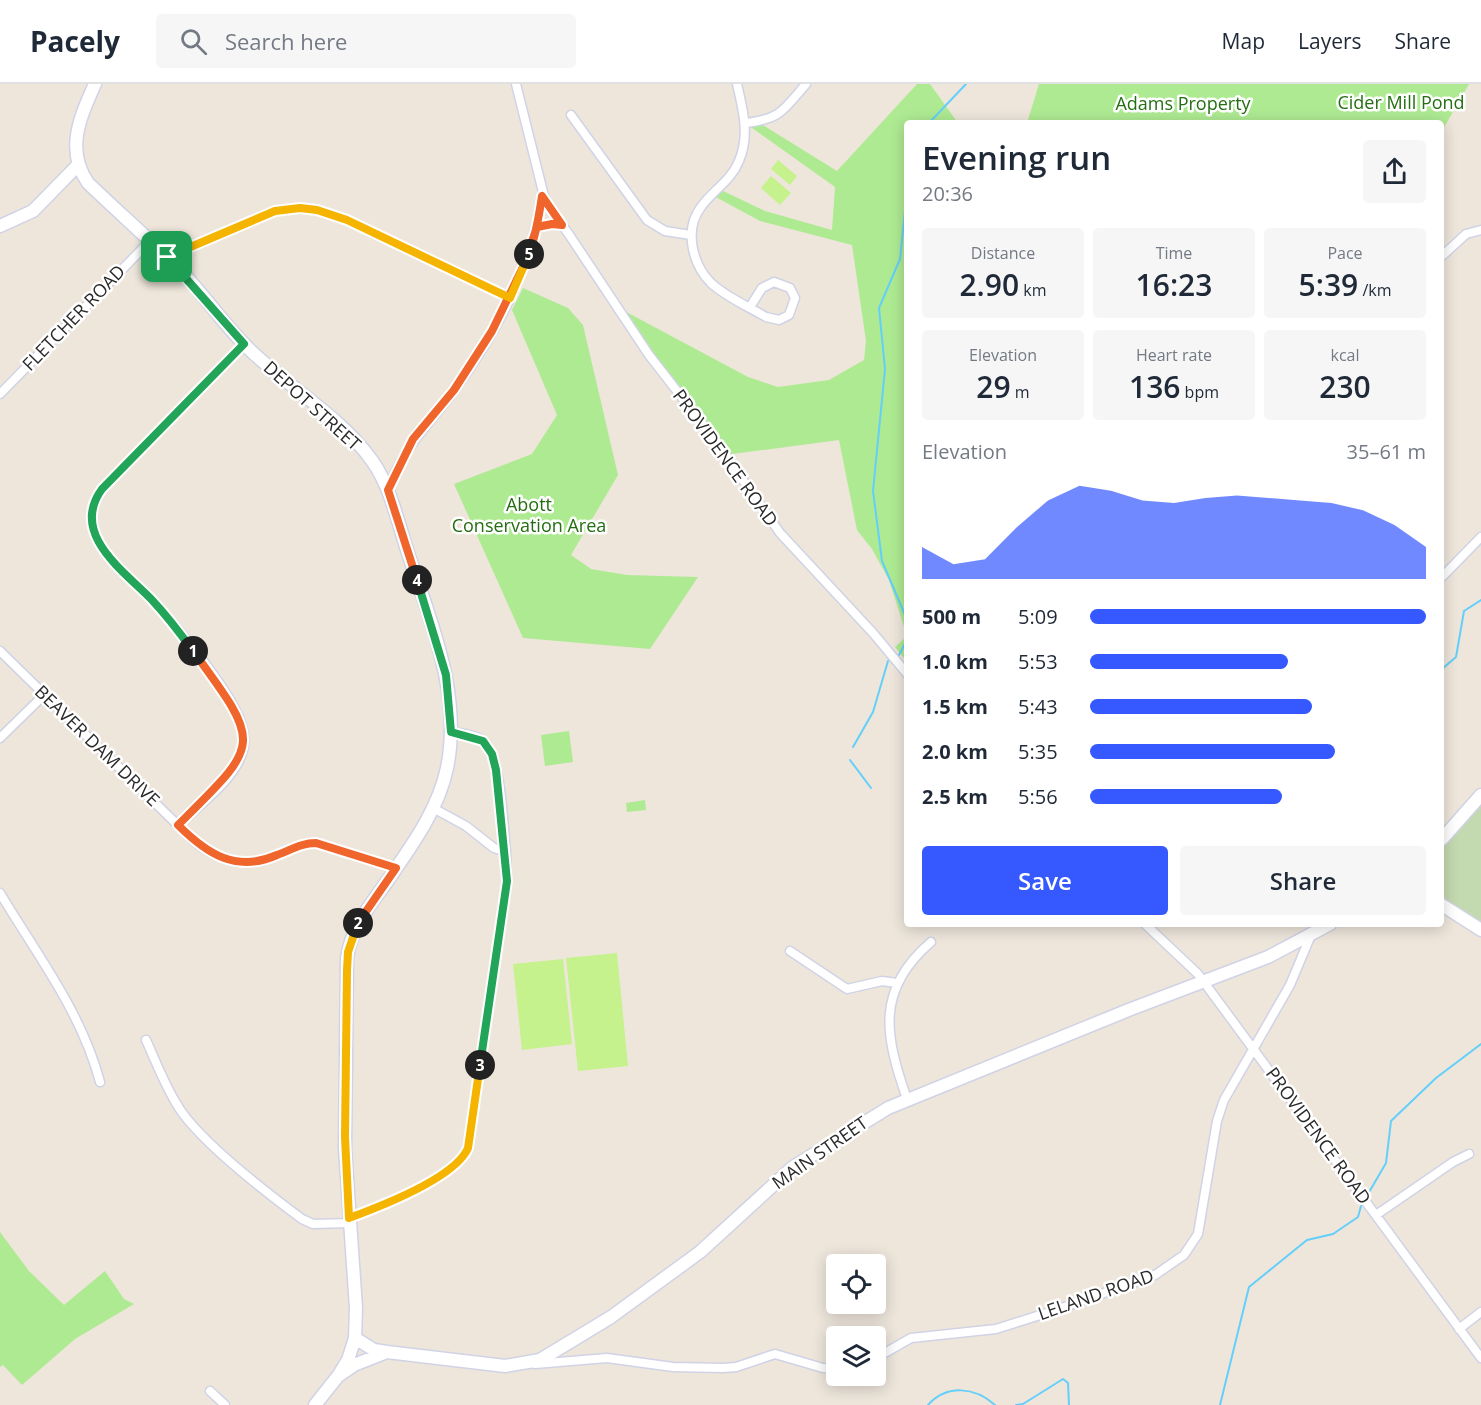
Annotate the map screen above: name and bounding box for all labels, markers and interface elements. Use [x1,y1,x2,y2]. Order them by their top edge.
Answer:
search box [156,14,576,68]
text: Pacely [30,22,120,60]
icon: search [177,25,210,58]
text: Search here [225,26,347,56]
text: Map [1222,27,1265,55]
text: Layers [1298,27,1362,55]
text: Share [1395,27,1451,55]
park label: Cider Mill Pond [1337,90,1465,114]
park label: Adams Property [1115,91,1252,115]
text: Evening run [922,135,1111,180]
button: share [1363,140,1426,203]
text: 20:36 [922,180,973,207]
pin [141,231,192,282]
pin: 5 [514,239,544,269]
icon: arrive [150,240,183,273]
text: Distance [971,242,1035,264]
text: Time [1156,242,1192,264]
text: Pace [1327,242,1363,264]
text: 5 [524,243,534,265]
street label: FLETCHER ROAD [17,259,130,375]
text: 2.90 [959,264,1019,305]
text: 16:23 [1136,264,1212,305]
text: 5:39 [1299,264,1358,305]
text: km [1019,279,1047,301]
text: /km [1358,279,1391,301]
text: Elevation [969,344,1037,366]
text: Heart rate [1136,344,1212,366]
text: kcal [1331,344,1360,366]
street label: DEPOT STREET [259,355,367,455]
text: 29 [976,366,1011,407]
text: 136 [1129,366,1180,407]
text: 230 [1319,366,1371,407]
text: m [1011,381,1030,403]
text: bpm [1180,381,1219,403]
street label: PROVIDENCE ROAD [668,384,784,531]
text: Elevation [922,438,1007,465]
text: 35–61 m [1347,438,1426,465]
park label: Abott Conservation Area [452,492,606,537]
pin: 4 [402,565,432,595]
text: 4 [412,569,422,591]
text: 500 m [922,603,981,630]
text: 5:09 [1018,603,1058,630]
pin: 1 [178,636,208,666]
text: 1 [188,640,198,662]
text: 1.0 km [922,648,988,675]
text: 5:53 [1018,648,1058,675]
street label: BEAVER DAM DRIVE [30,679,165,811]
text: 1.5 km [922,693,988,720]
text: 5:43 [1018,693,1058,720]
text: 2.0 km [922,738,988,765]
text: 5:35 [1018,738,1058,765]
text: 2.5 km [922,783,988,810]
text: 5:56 [1018,783,1058,810]
button: Save [922,846,1168,915]
button: Share [1180,846,1426,915]
pin: 2 [343,908,373,938]
text: 2 [353,912,363,934]
pin: 3 [465,1050,495,1080]
text: 3 [475,1054,485,1076]
street label: PROVIDENCE ROAD [1261,1062,1377,1209]
street label: MAIN STREET [767,1110,872,1194]
map controls [826,1254,886,1386]
button: locate [826,1254,886,1314]
street label: LELAND ROAD [1035,1263,1157,1325]
button: layers [826,1326,886,1386]

